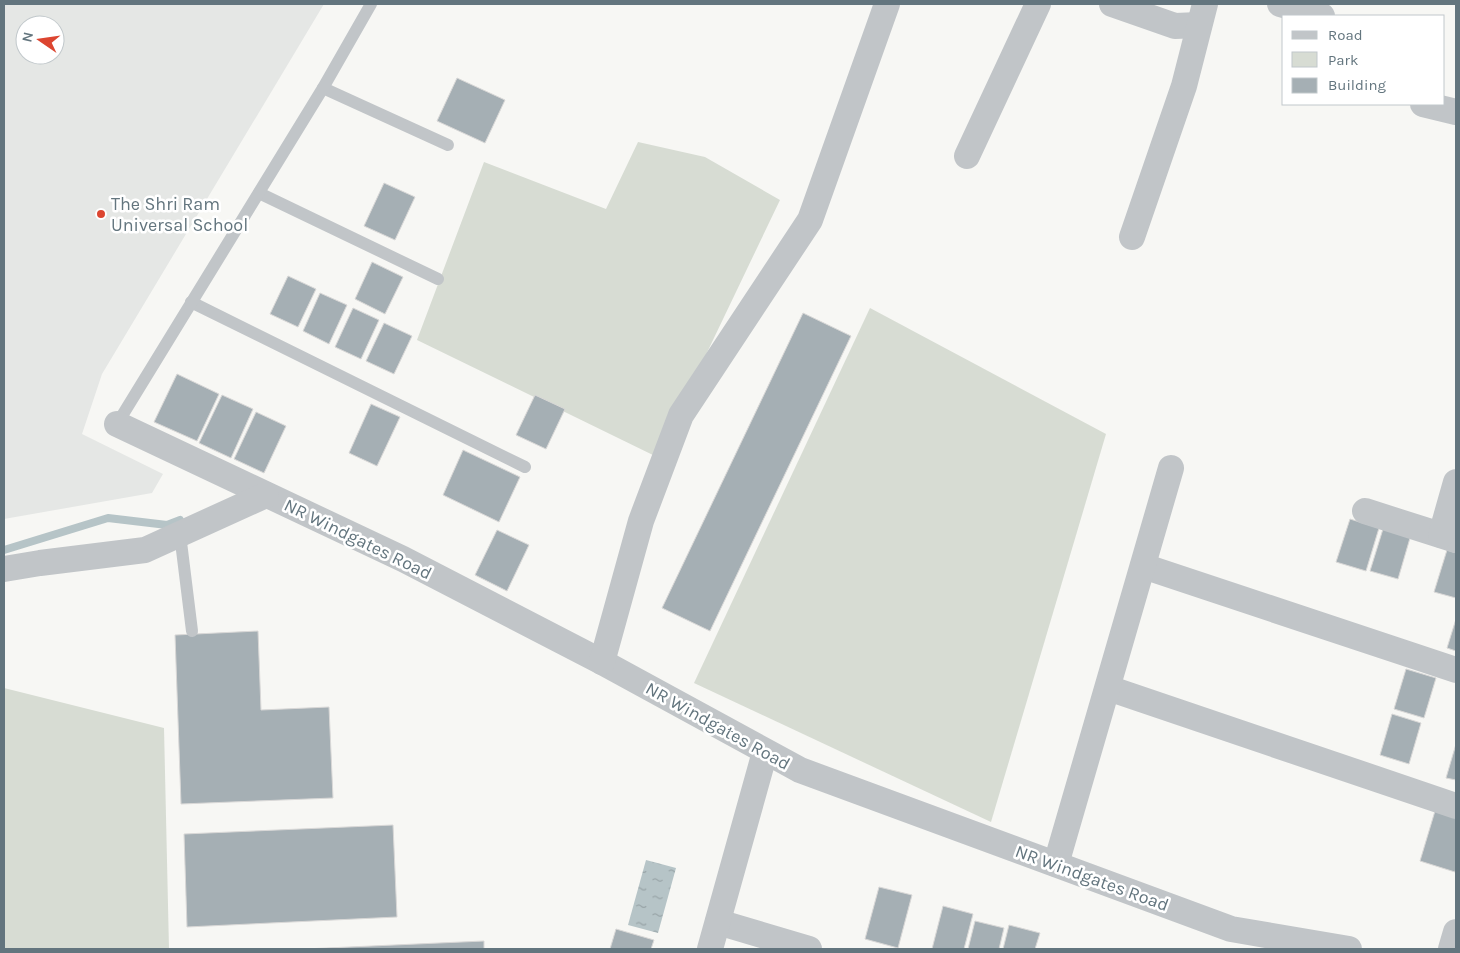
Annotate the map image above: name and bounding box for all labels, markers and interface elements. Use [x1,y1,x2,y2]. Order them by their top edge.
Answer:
north arrow [15,15,65,65]
legend [1282,15,1445,105]
text: Road [1328,26,1363,44]
text: N [18,30,37,44]
text: Park [1328,51,1358,69]
text: Building [1328,76,1386,94]
place label: The Shri Ram Universal School [111,193,248,236]
marker: The Shri Ram Universal School [95,208,107,220]
street label: NR Windgates Road [280,494,436,584]
street label: NR Windgates Road [642,677,794,775]
street label: NR Windgates Road [1012,840,1172,916]

